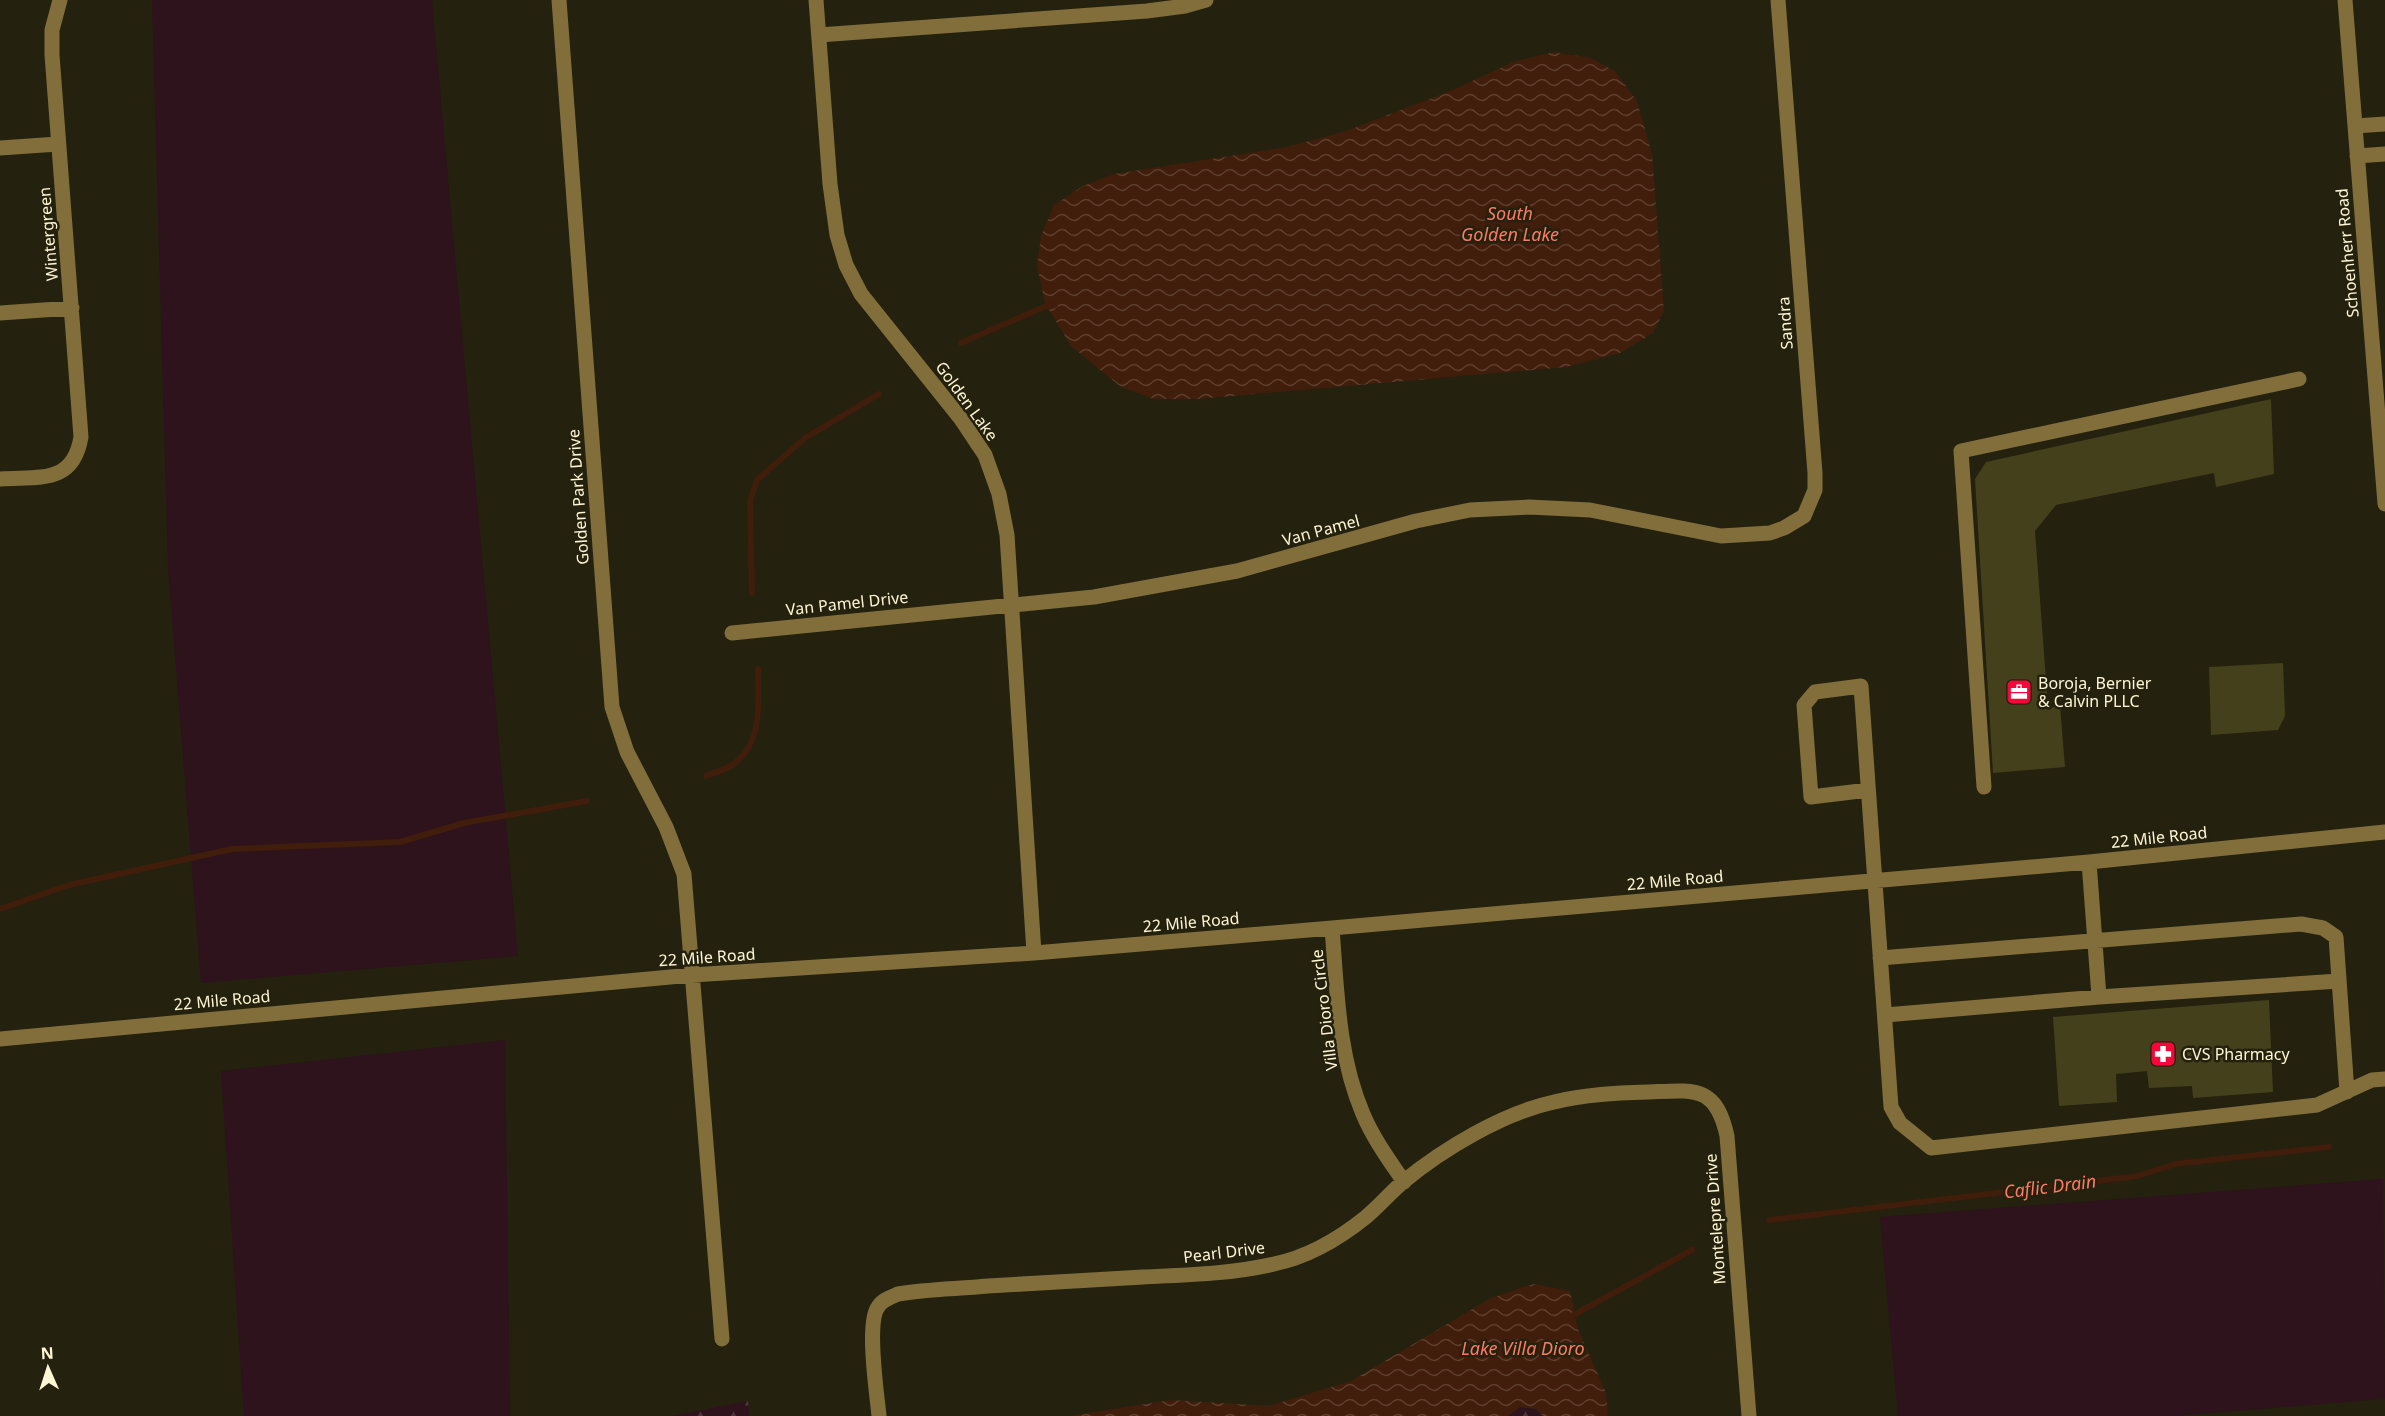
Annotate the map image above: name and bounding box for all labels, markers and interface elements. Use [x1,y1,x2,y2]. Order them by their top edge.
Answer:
street label: Wintergreen [33,186,63,282]
street label: Schoenherr Road [2330,187,2364,319]
water label: South Golden Lake [1461,201,1559,246]
street label: Sandra [1772,296,1798,350]
street label: Golden Lake [931,357,1003,445]
street label: Golden Park Drive [562,428,594,566]
street label: Van Pamel [1280,509,1362,551]
street label: Van Pamel Drive [785,586,909,620]
place label: Boroja, Bernier & Calvin PLLC [2038,672,2152,712]
office icon: Boroja, Bernier & Calvin PLLC [2004,677,2034,707]
street label: 22 Mile Road [2110,821,2208,853]
street label: 22 Mile Road [1626,865,1724,895]
street label: 22 Mile Road [1142,907,1240,937]
street label: 22 Mile Road [658,943,756,971]
street label: Villa Dioro Circle [1306,948,1342,1072]
street label: 22 Mile Road [173,985,271,1015]
pharmacy icon: CVS Pharmacy [2148,1039,2178,1069]
place label: CVS Pharmacy [2182,1043,2290,1065]
street label: Montelepre Drive [1699,1153,1731,1285]
water label: Caflic Drain [2002,1168,2097,1204]
street label: Pearl Drive [1182,1236,1266,1268]
water label: Lake Villa Dioro [1461,1336,1585,1360]
north arrow [18,1338,78,1398]
text: N [40,1342,54,1364]

